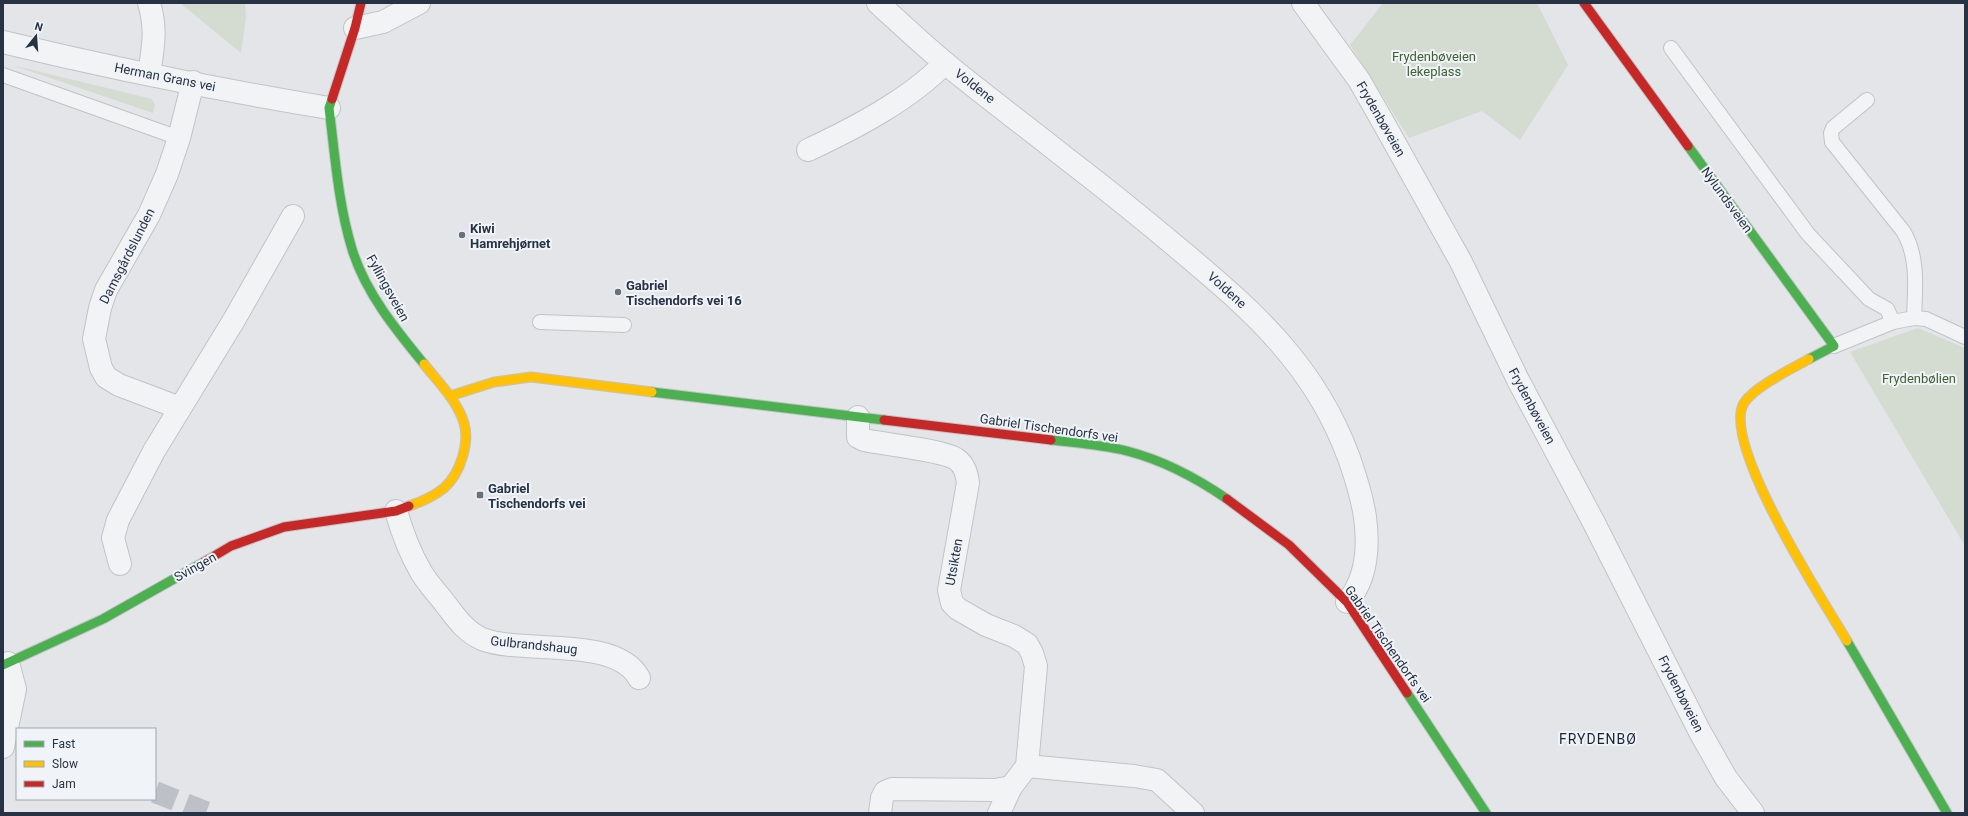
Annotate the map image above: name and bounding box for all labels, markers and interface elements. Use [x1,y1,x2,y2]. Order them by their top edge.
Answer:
north arrow [16,16,56,56]
text: N [33,20,45,34]
park label: Frydenbøveien lekeplass [1392,49,1476,79]
street label: Herman Grans vei [113,60,217,94]
street label: Voldene [952,66,998,106]
street label: Frydenbøveien [1353,79,1409,159]
street label: Nylundsveien [1698,164,1756,236]
street label: Damsgårdslunden [96,206,158,306]
place label: Kiwi Hamrehjørnet [470,221,551,251]
marker: Kiwi Hamrehjørnet [457,230,467,240]
street label: Fyllingsveien [363,252,413,324]
street label: Voldene [1205,269,1250,311]
place label: Gabriel Tischendorfs vei 16 [626,278,742,308]
marker: Gabriel Tischendorfs vei 16 [613,287,623,297]
street label: Frydenbøveien [1506,365,1558,447]
park label: Frydenbølien [1882,371,1956,386]
street label: Gabriel Tischendorfs vei [979,411,1119,445]
place label: Gabriel Tischendorfs vei [488,481,586,511]
marker: Gabriel Tischendorfs vei [475,490,485,500]
street label: Utsikten [942,537,966,587]
street label: Svingen [171,549,219,585]
street label: Gabriel Tischendorfs vei [1342,583,1434,705]
street label: Gulbrandshaug [490,633,578,657]
street label: Frydenbøveien [1655,653,1707,735]
legend [16,728,156,800]
district label: FRYDENBØ [1559,731,1637,747]
text: Fast [52,737,75,751]
text: Slow [52,757,78,771]
text: Jam [52,777,76,791]

